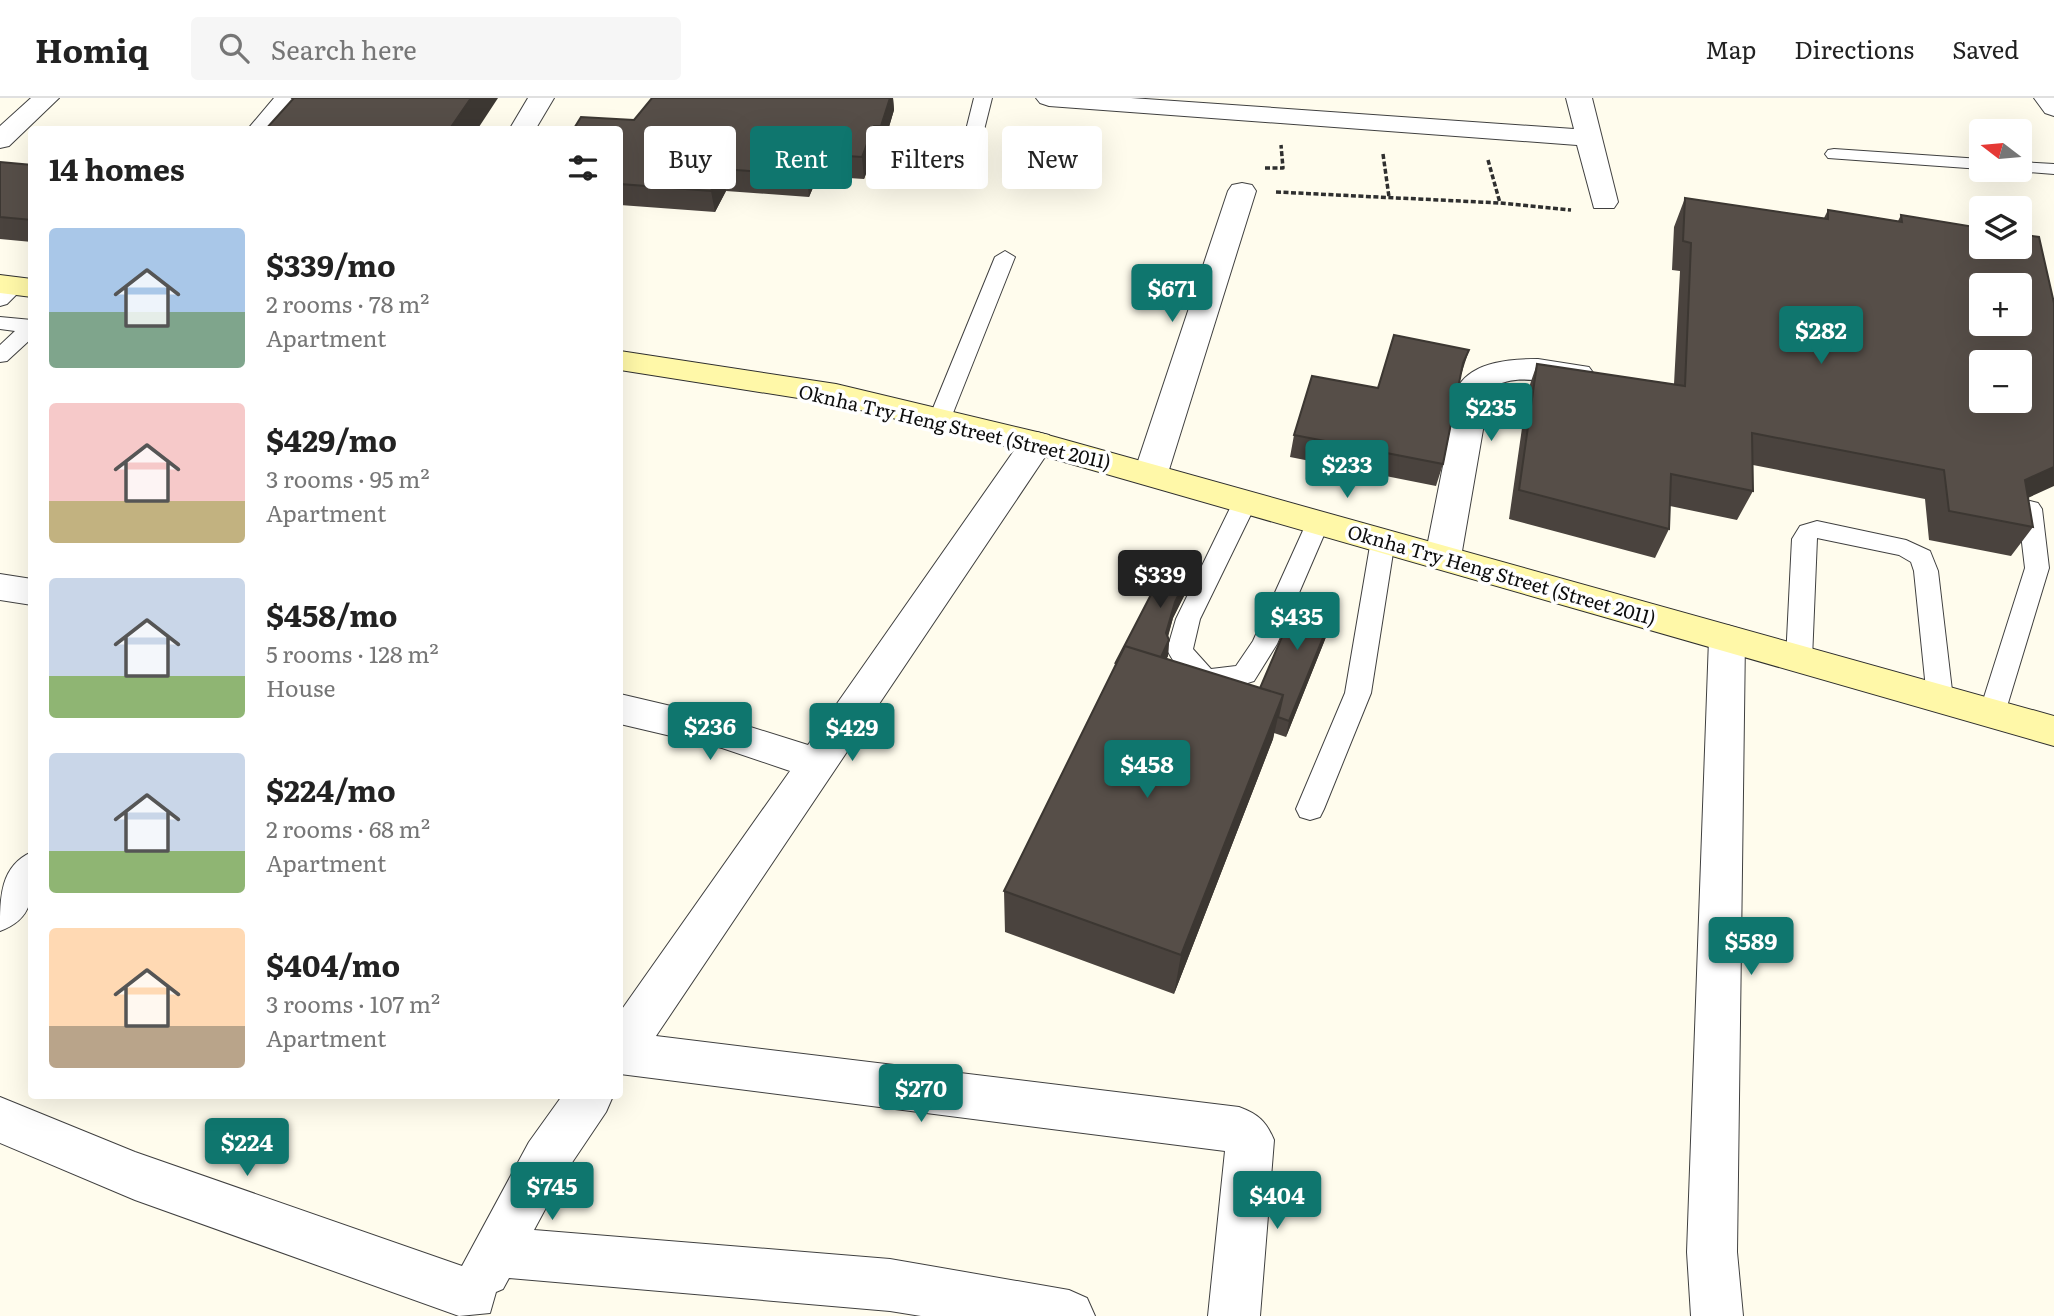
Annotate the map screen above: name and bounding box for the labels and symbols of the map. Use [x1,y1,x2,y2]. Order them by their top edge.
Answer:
north arrow [1969,119,2032,182]
pin: $671 [1131,264,1213,324]
pin: $282 [1780,306,1862,366]
street label: Oknha Try Heng Street (Street 2011) [796,376,1114,476]
pin: $235 [1450,384,1532,443]
pin: $233 [1306,440,1388,500]
street label: Oknha Try Heng Street (Street 2011) [1345,516,1659,632]
pin: $339 [1119,550,1201,610]
pin: $435 [1256,592,1338,652]
pin: $236 [669,702,751,762]
pin: $429 [811,704,893,763]
pin: $458 [1106,740,1188,800]
pin: $589 [1710,918,1792,977]
pin: $270 [880,1065,962,1124]
pin: $224 [206,1118,288,1178]
pin: $745 [511,1162,593,1222]
pin: $404 [1236,1172,1318,1231]

